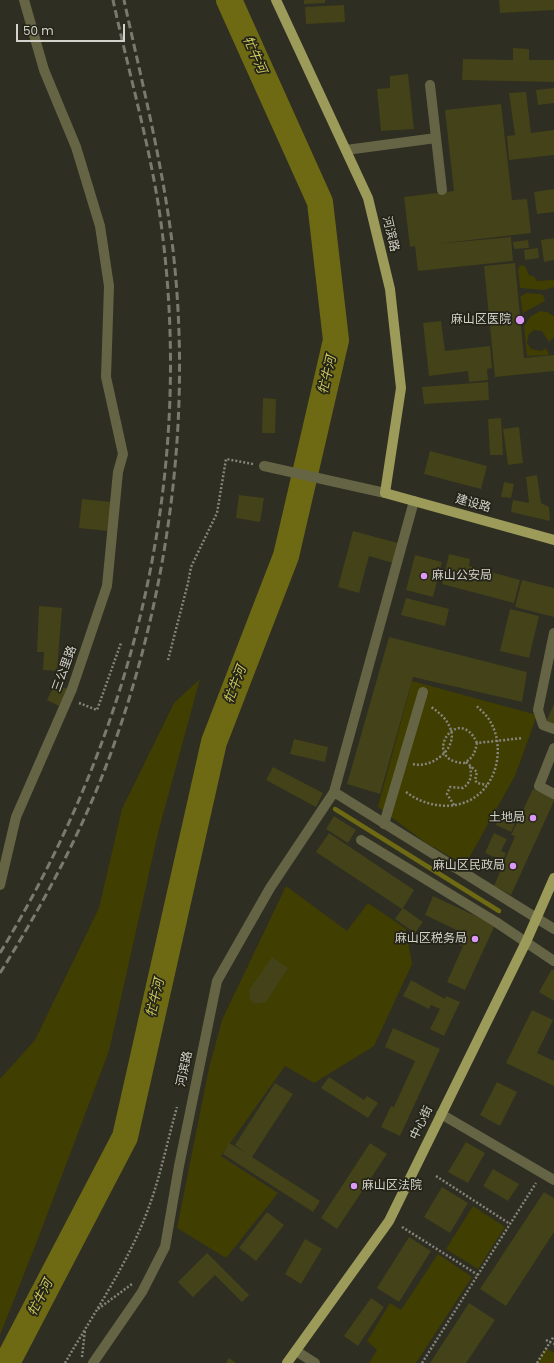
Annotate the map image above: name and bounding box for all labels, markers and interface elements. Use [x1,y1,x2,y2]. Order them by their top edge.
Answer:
scale bar [18,16,127,42]
text: 50 m [23,22,54,39]
water label: 牤牛河 [239,34,269,76]
street label: 河滨路 [379,215,401,253]
place label: 麻山区医院 [451,313,511,327]
marker: 麻山区医院 [514,314,526,326]
water label: 牤牛河 [316,354,340,396]
street label: 建设路 [454,492,492,516]
place label: 麻山公安局 [432,569,492,583]
marker: 麻山公安局 [419,571,429,581]
street label: 三公里路 [50,644,80,694]
water label: 牤牛河 [222,664,250,706]
place label: 土地局 [489,811,525,825]
marker: 土地局 [528,813,538,823]
place label: 麻山区民政局 [433,859,505,873]
marker: 麻山区民政局 [508,861,518,871]
place label: 麻山区税务局 [395,932,467,946]
marker: 麻山区税务局 [470,934,480,944]
water label: 牤牛河 [144,977,168,1019]
street label: 河滨路 [174,1050,196,1088]
street label: 中心街 [408,1104,436,1142]
place label: 麻山区法院 [362,1179,422,1193]
marker: 麻山区法院 [349,1181,359,1191]
water label: 牤牛河 [25,1277,57,1319]

